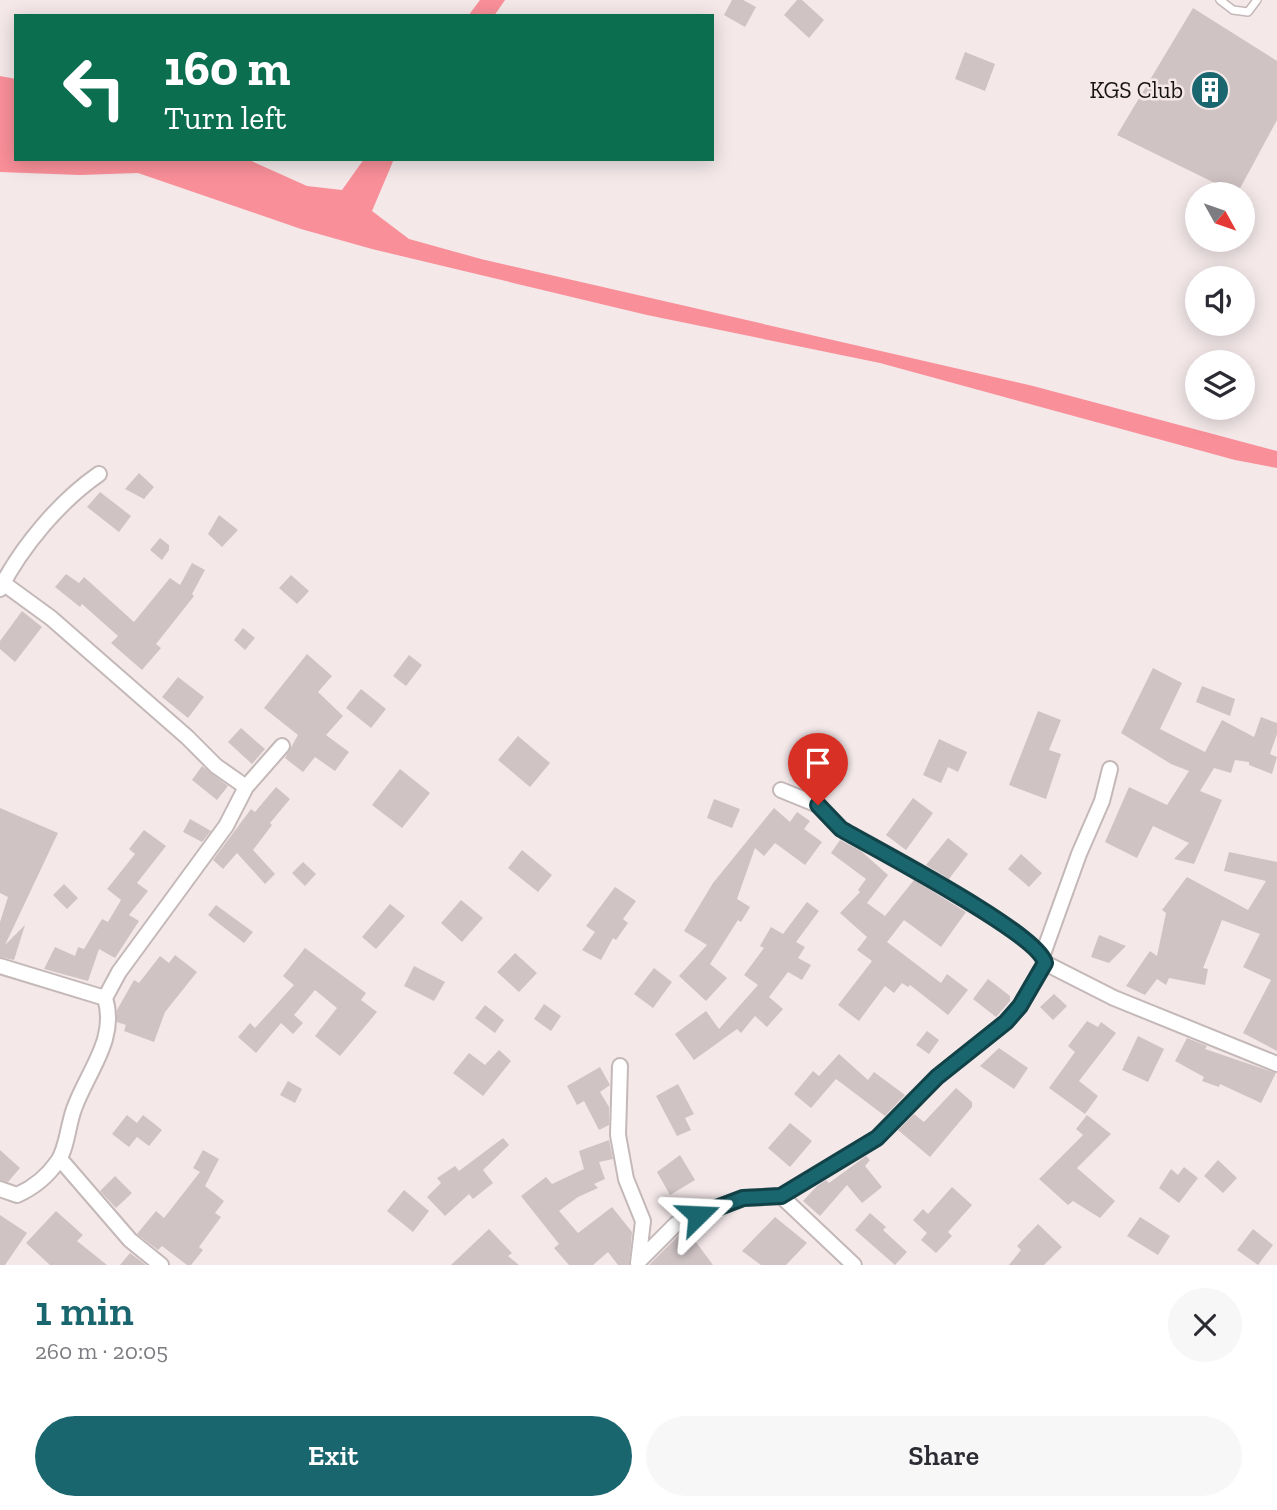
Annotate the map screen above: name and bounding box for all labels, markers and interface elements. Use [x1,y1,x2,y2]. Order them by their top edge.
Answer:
text: 160 m [164,39,290,98]
icon: left [49,42,140,133]
building icon: KGS Club [1189,69,1231,111]
place label: KGS Club [1089,76,1183,104]
text: Turn left [164,99,286,137]
north arrow [1185,182,1255,252]
map controls [1185,182,1255,420]
button: sound [1185,266,1255,336]
button: layers [1185,350,1255,420]
pin [788,733,848,805]
icon: arrive [799,744,837,782]
position arrow [661,1178,735,1252]
text: 1 min [35,1285,134,1336]
button: close [1168,1288,1242,1362]
text: 260 m · 20:05 [35,1337,168,1365]
button: Exit [35,1416,632,1496]
button: Share [646,1416,1242,1496]

